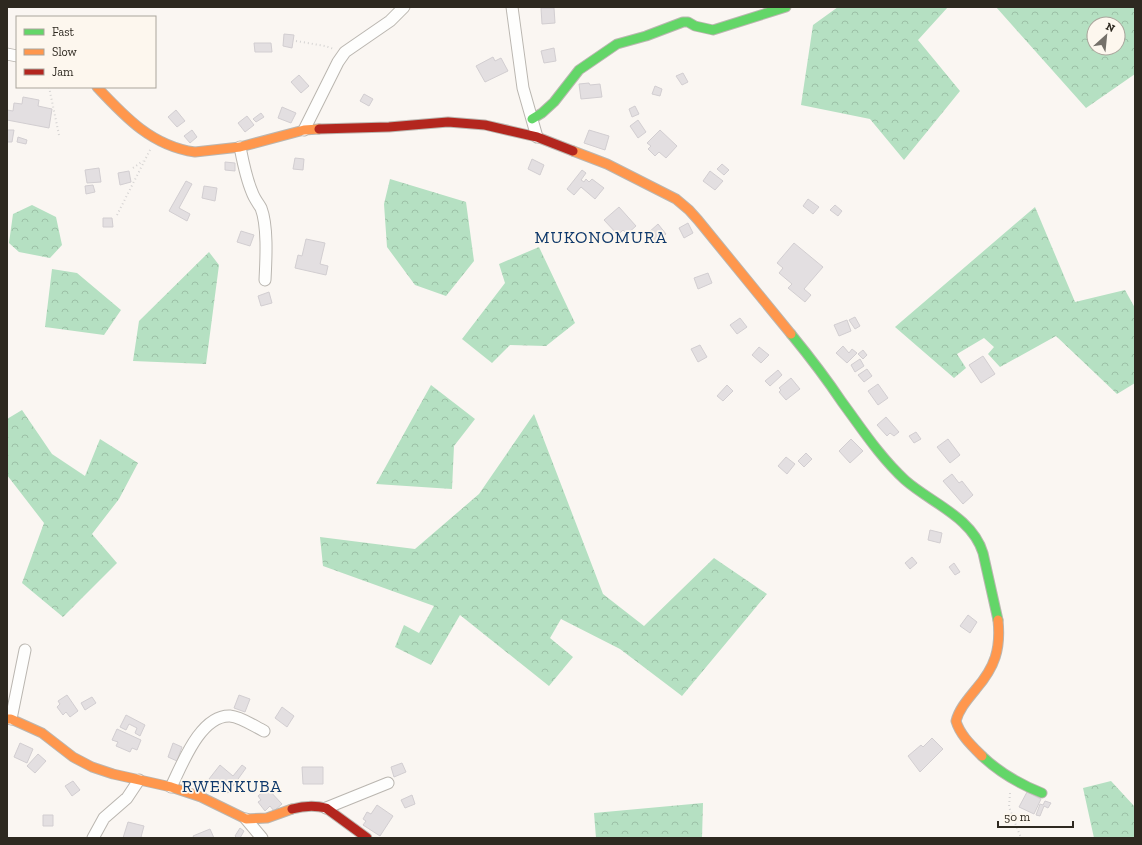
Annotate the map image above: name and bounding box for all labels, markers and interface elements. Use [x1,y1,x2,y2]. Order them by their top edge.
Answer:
legend [16,16,156,88]
north arrow [1086,16,1126,56]
text: N [1104,20,1118,36]
text: Fast [52,25,75,39]
text: Slow [52,45,78,59]
text: Jam [52,65,74,79]
district label: MUKONOMURA [535,227,667,247]
district label: RWENKUBA [182,776,282,796]
scale bar [998,803,1073,829]
text: 50 m [1004,810,1031,824]

